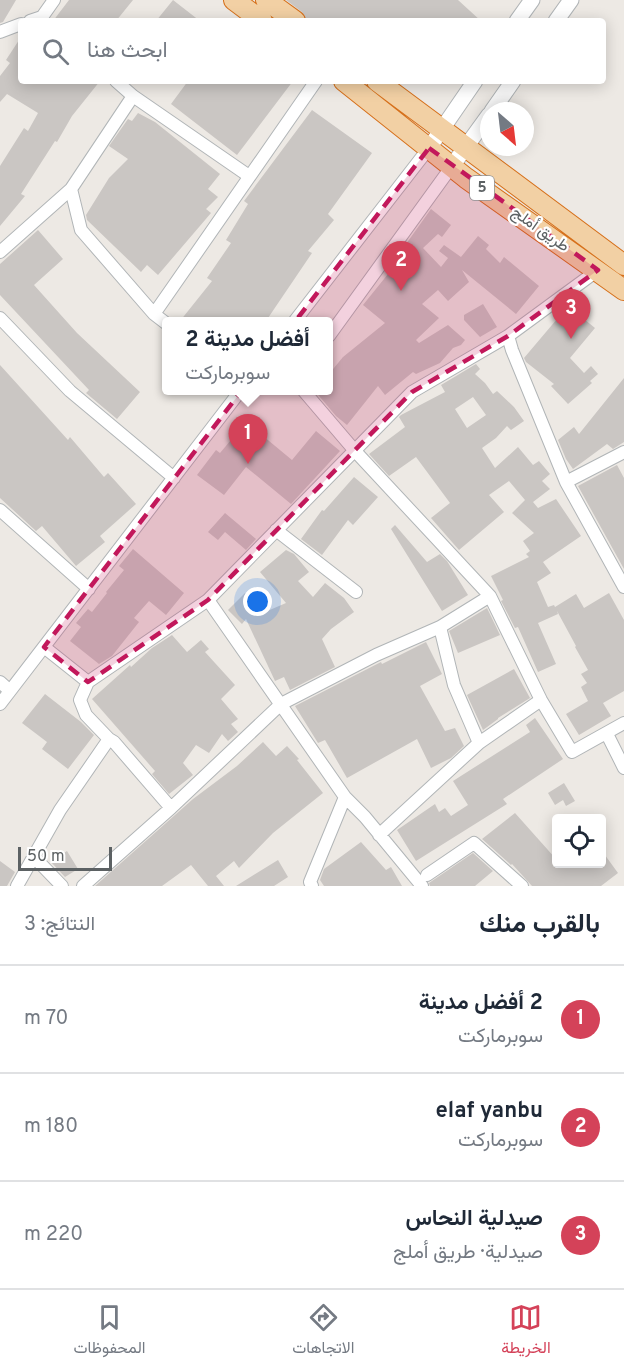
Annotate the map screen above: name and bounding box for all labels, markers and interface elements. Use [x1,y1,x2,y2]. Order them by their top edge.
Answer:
search box [18,18,606,84]
icon: search [39,35,72,68]
text: ابحث هنا [87,38,168,65]
north arrow [480,102,534,156]
road number: 5 [470,176,494,200]
street label: طريق أملج [507,203,573,257]
pin: 2 [382,242,420,291]
pin: 3 [552,290,590,339]
popup [162,317,333,395]
text: 2 أفضل مدينة [185,327,310,354]
text: سوبرماركت [185,361,270,387]
pin: 1 [228,414,268,464]
your location [243,587,272,616]
map controls [552,814,606,868]
button: locate [552,814,606,868]
scale bar [18,844,112,872]
text: 50 m [27,847,65,867]
text: بالقرب منك [479,909,600,942]
text: النتائج: 3 [24,912,95,938]
text: 2 أفضل مدينة [419,990,543,1017]
text: 70 m [24,1006,68,1032]
text: 1 [577,1006,585,1032]
text: سوبرماركت [458,1024,543,1050]
text: elaf yanbu [436,1098,543,1125]
text: 180 m [24,1114,78,1140]
text: 2 [574,1114,587,1140]
text: سوبرماركت [458,1128,543,1154]
text: صيدلية النحاس [405,1206,543,1233]
text: 220 m [24,1222,83,1248]
text: 3 [575,1222,587,1248]
text: صيدلية · طريق أملج [393,1240,543,1266]
tab: المحفوظات [73,1301,146,1362]
tab: الاتجاهات [292,1301,354,1362]
tab: الخريطة [501,1301,551,1362]

